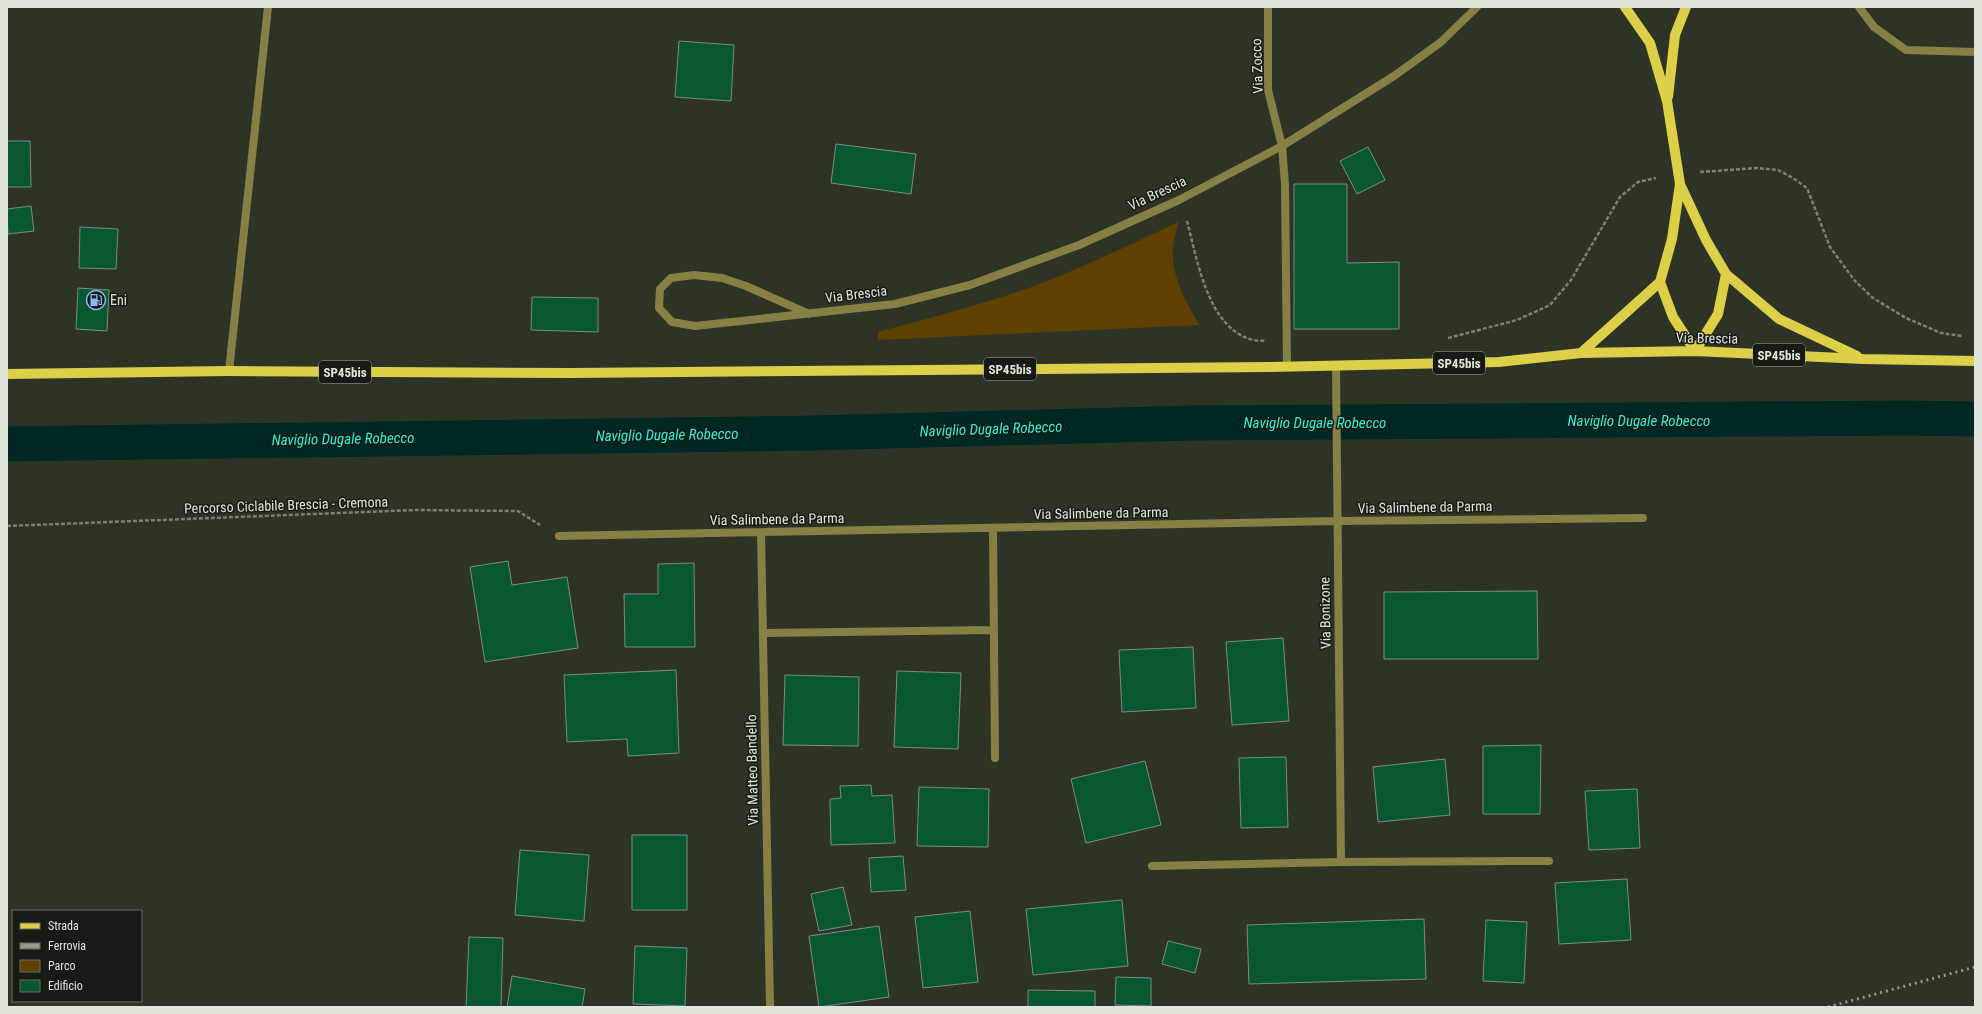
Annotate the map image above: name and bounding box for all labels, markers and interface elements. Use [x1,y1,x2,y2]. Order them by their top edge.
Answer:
street label: Via Zocco [1248,38,1266,94]
street label: Via Brescia [1125,173,1189,213]
street label: Via Brescia [824,282,888,306]
fuel station icon: Eni [85,289,107,311]
place label: Eni [110,292,127,308]
street label: Via Brescia [1676,329,1738,347]
road number: SP45bis [1753,344,1805,366]
road number: SP45bis [1433,352,1485,374]
road number: SP45bis [984,358,1036,380]
road number: SP45bis [319,361,371,383]
water label: Naviglio Dugale Robecco [1568,412,1710,430]
water label: Naviglio Dugale Robecco [1244,414,1386,432]
water label: Naviglio Dugale Robecco [919,418,1063,440]
water label: Naviglio Dugale Robecco [595,425,739,445]
water label: Naviglio Dugale Robecco [271,429,415,449]
street label: Percorso Ciclabile Brescia - Cremona [184,493,388,517]
street label: Via Salimbene da Parma [1358,498,1492,516]
street label: Via Salimbene da Parma [1034,504,1168,522]
street label: Via Salimbene da Parma [710,510,844,528]
street label: Via Bonizone [1316,576,1334,649]
street label: Via Matteo Bandello [743,714,761,826]
legend [12,910,142,1002]
text: Strada [48,919,79,933]
text: Ferrovia [48,939,86,953]
text: Parco [48,959,75,973]
text: Edificio [48,979,83,993]

